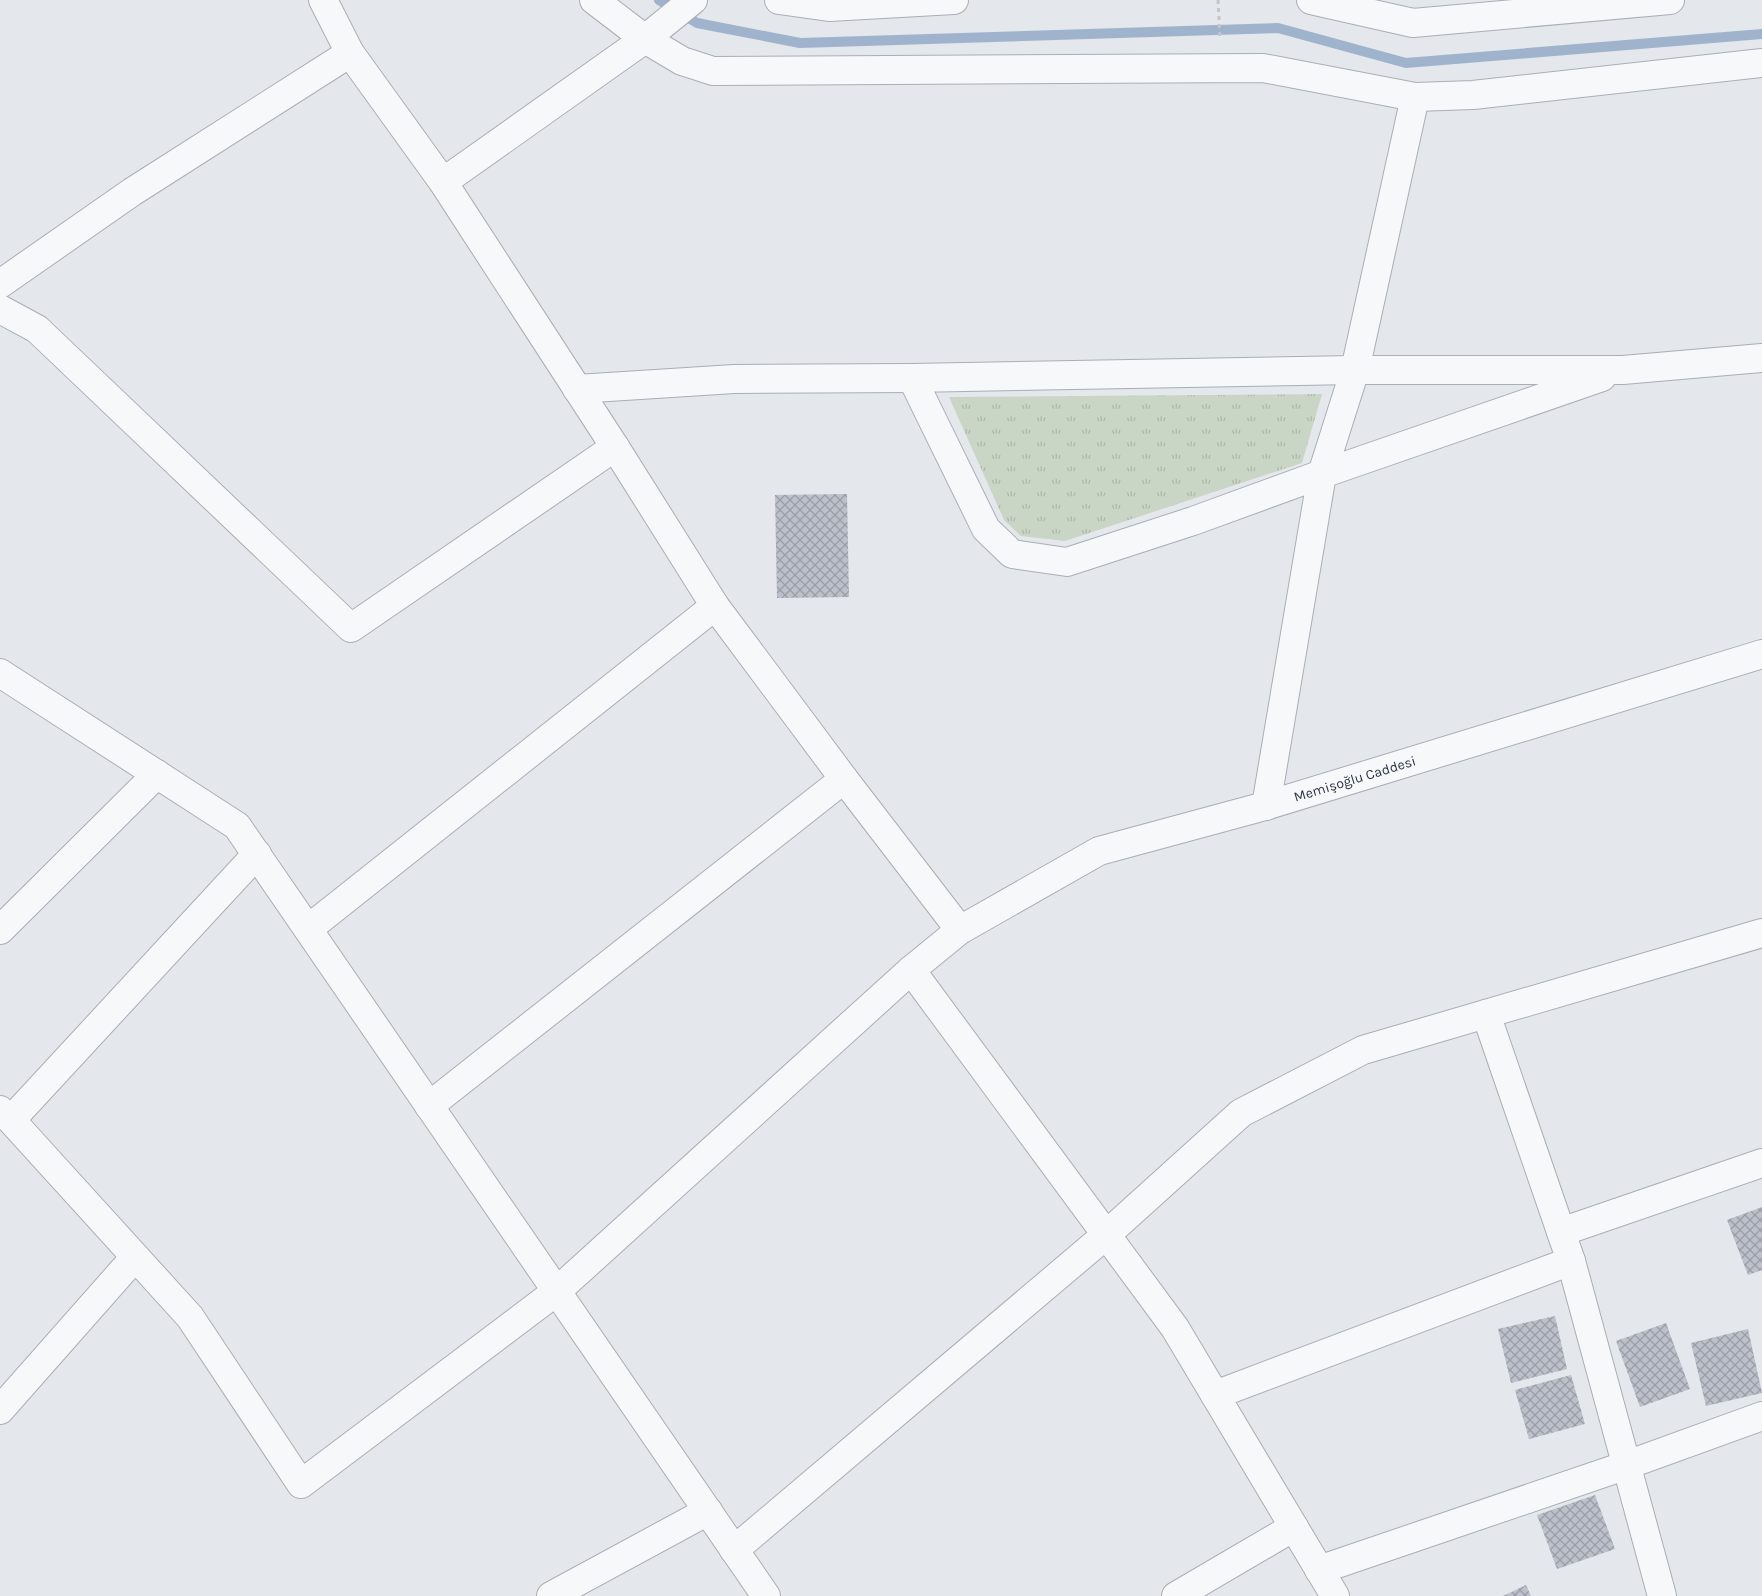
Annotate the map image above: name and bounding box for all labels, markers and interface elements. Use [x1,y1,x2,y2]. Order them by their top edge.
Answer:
street label: Memişoğlu Caddesi [1292,752,1418,805]

